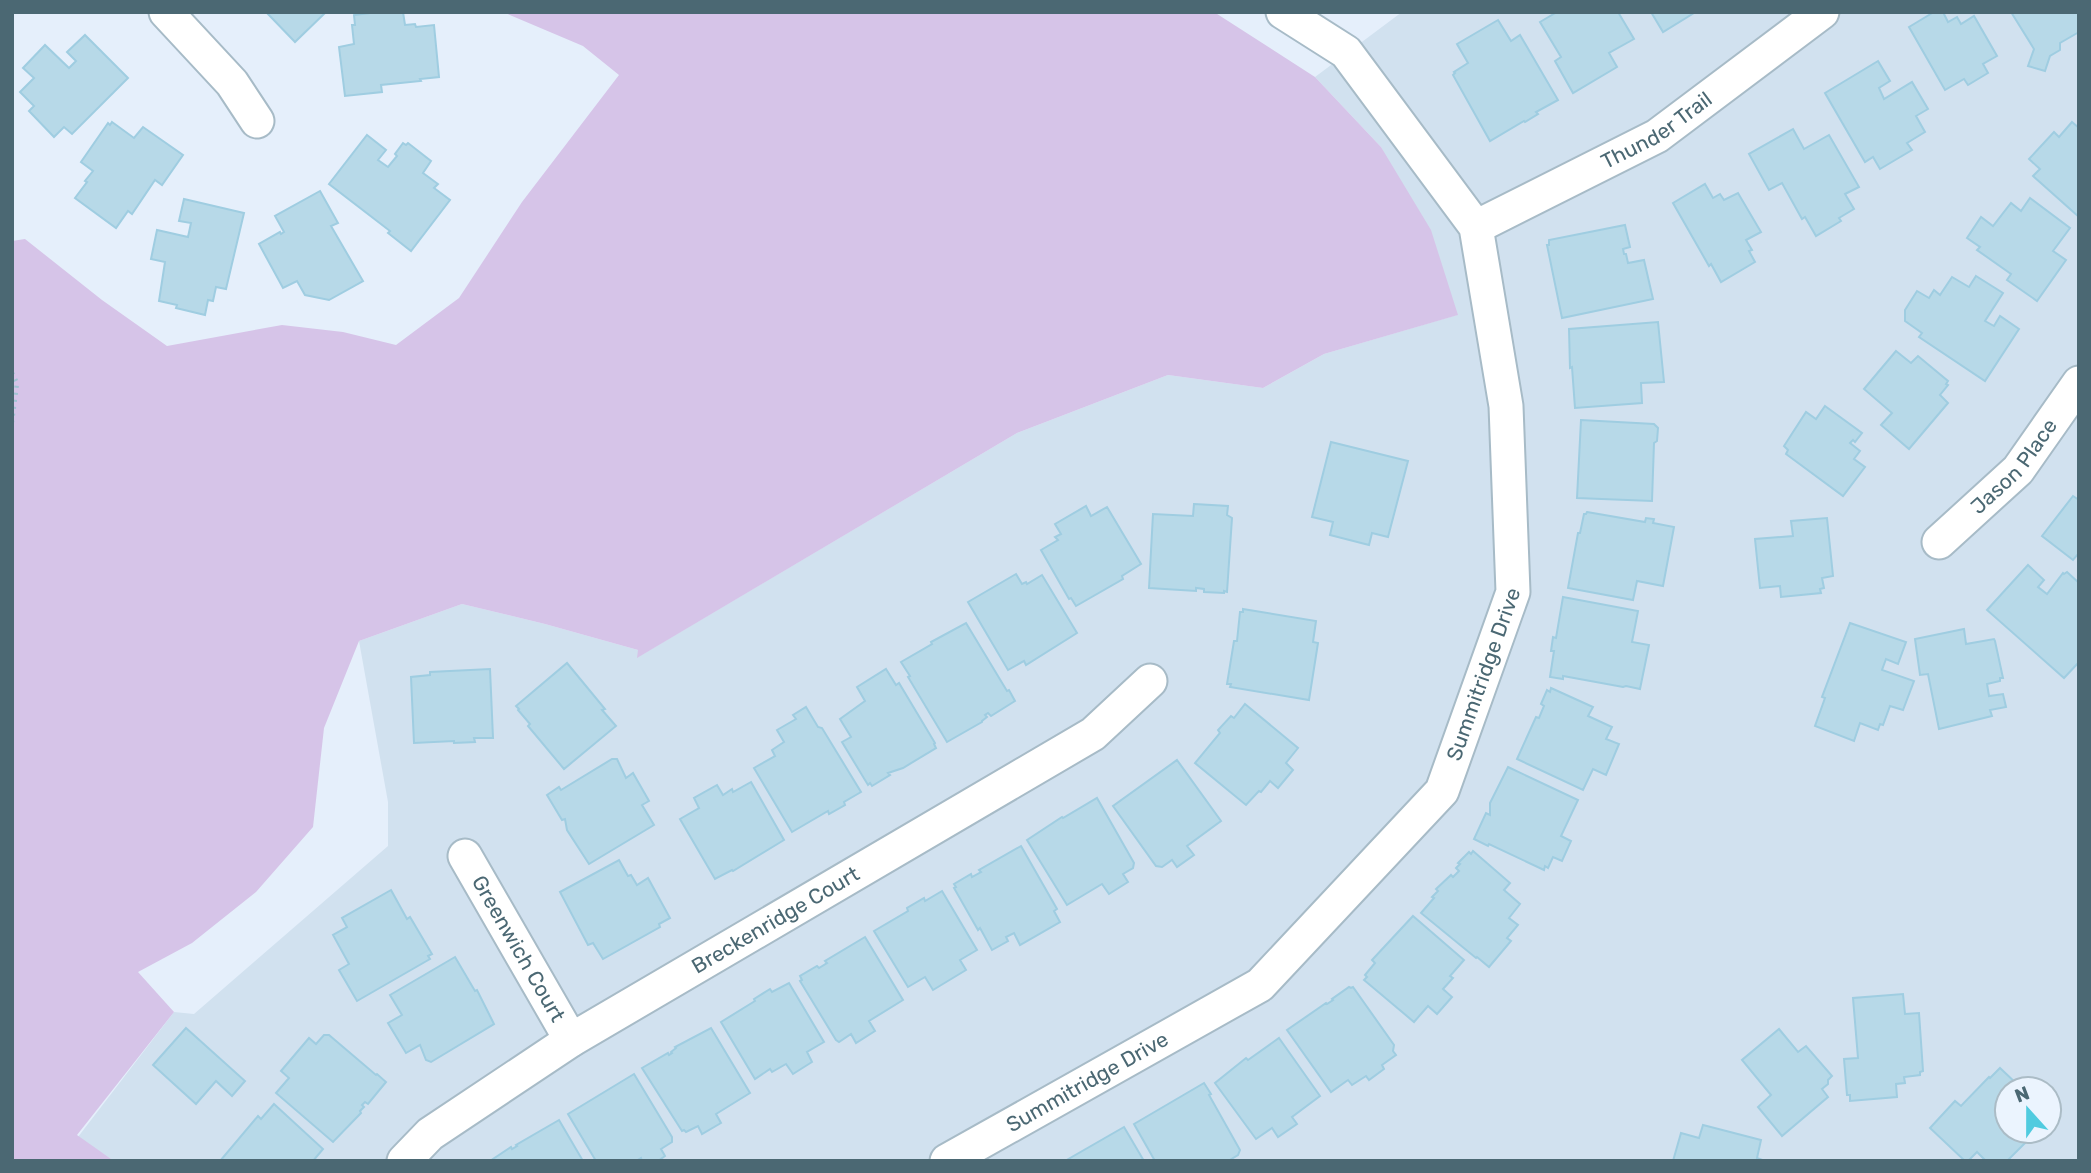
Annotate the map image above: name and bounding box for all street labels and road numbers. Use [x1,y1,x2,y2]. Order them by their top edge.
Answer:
street label: Thunder Trail [1597,86,1717,174]
street label: Jason Place [1965,414,2062,519]
street label: Summitridge Drive [1441,584,1526,764]
street label: Breckenridge Court [687,861,864,979]
street label: Greenwich Court [467,871,571,1026]
street label: Summitridge Drive [1002,1026,1173,1137]

